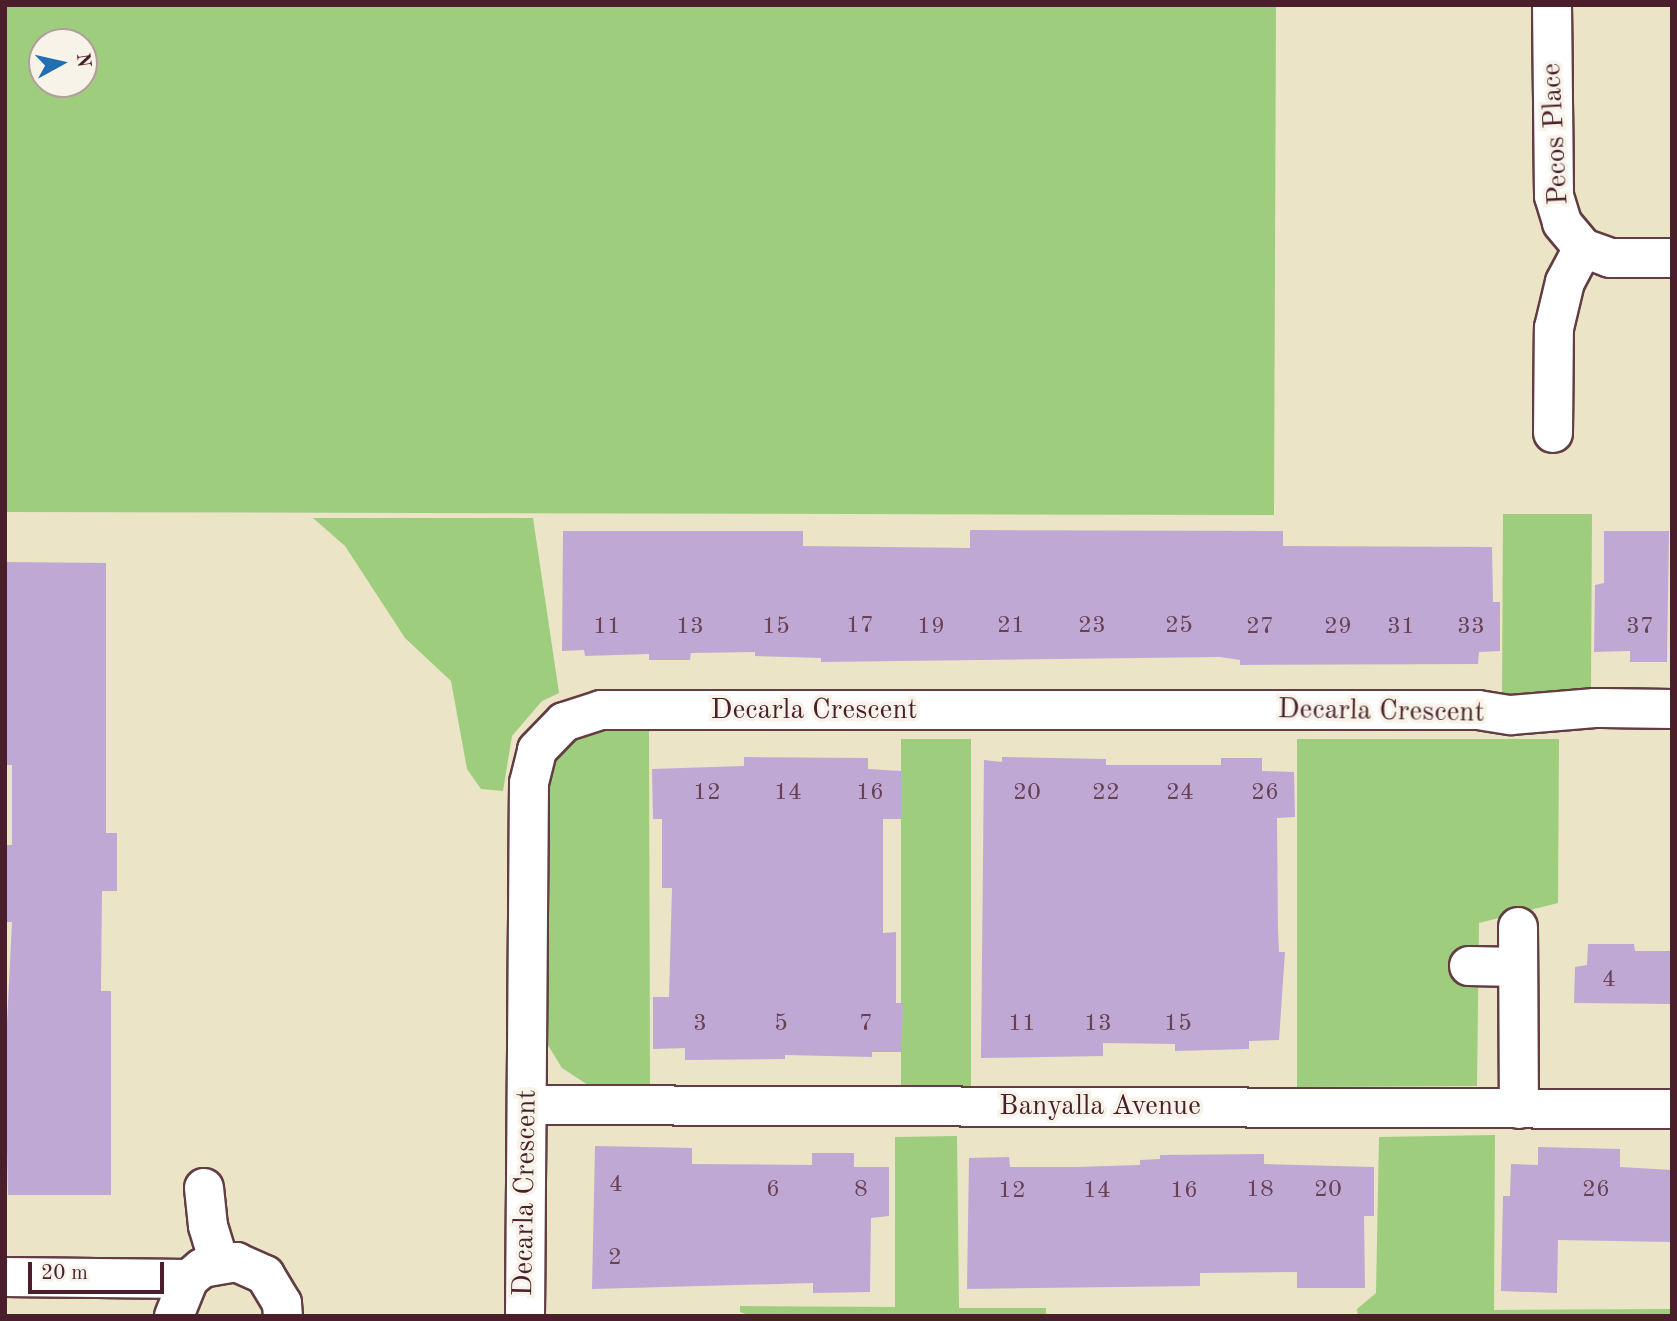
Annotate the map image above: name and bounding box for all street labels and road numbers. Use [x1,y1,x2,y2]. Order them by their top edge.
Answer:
street label: Pecos Place [1536,62,1576,206]
street label: Decarla Crescent [1277,693,1485,731]
street label: Decarla Crescent [711,694,917,728]
street label: Decarla Crescent [507,1089,545,1297]
street label: Banyalla Avenue [999,1090,1201,1124]

